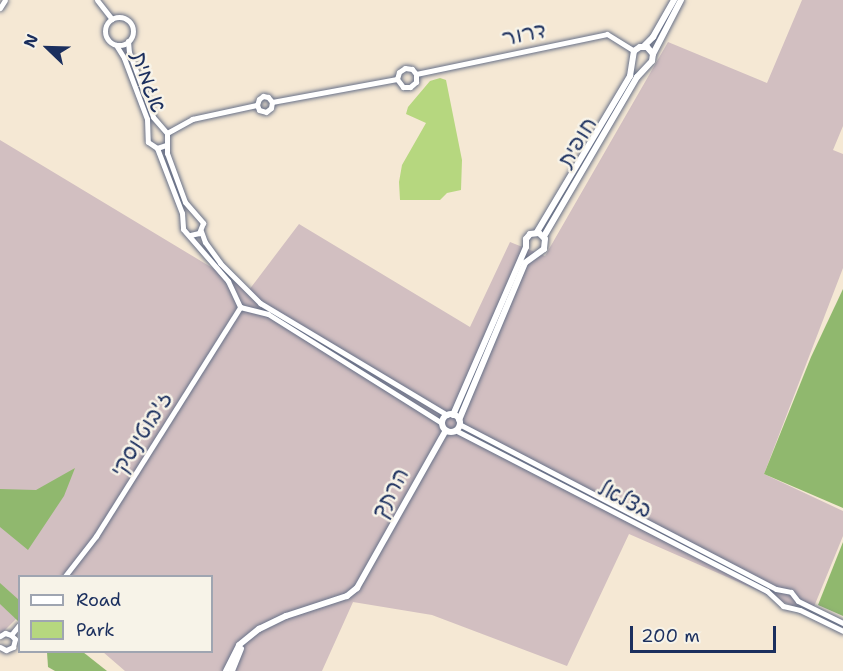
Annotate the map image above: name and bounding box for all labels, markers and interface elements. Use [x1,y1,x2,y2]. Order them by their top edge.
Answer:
street label: דרור [500,16,548,52]
north arrow [18,18,78,78]
text: N [19,31,43,51]
street label: אגמית [126,48,172,116]
street label: חופית [552,112,602,172]
street label: ז'בוטינסקי [105,387,177,481]
street label: הרתך [366,463,414,523]
street label: בצלאל [594,474,656,524]
legend [18,575,213,653]
text: Road [76,588,121,612]
scale bar [633,614,778,652]
text: Park [76,618,115,642]
text: 200 m [641,624,700,648]

